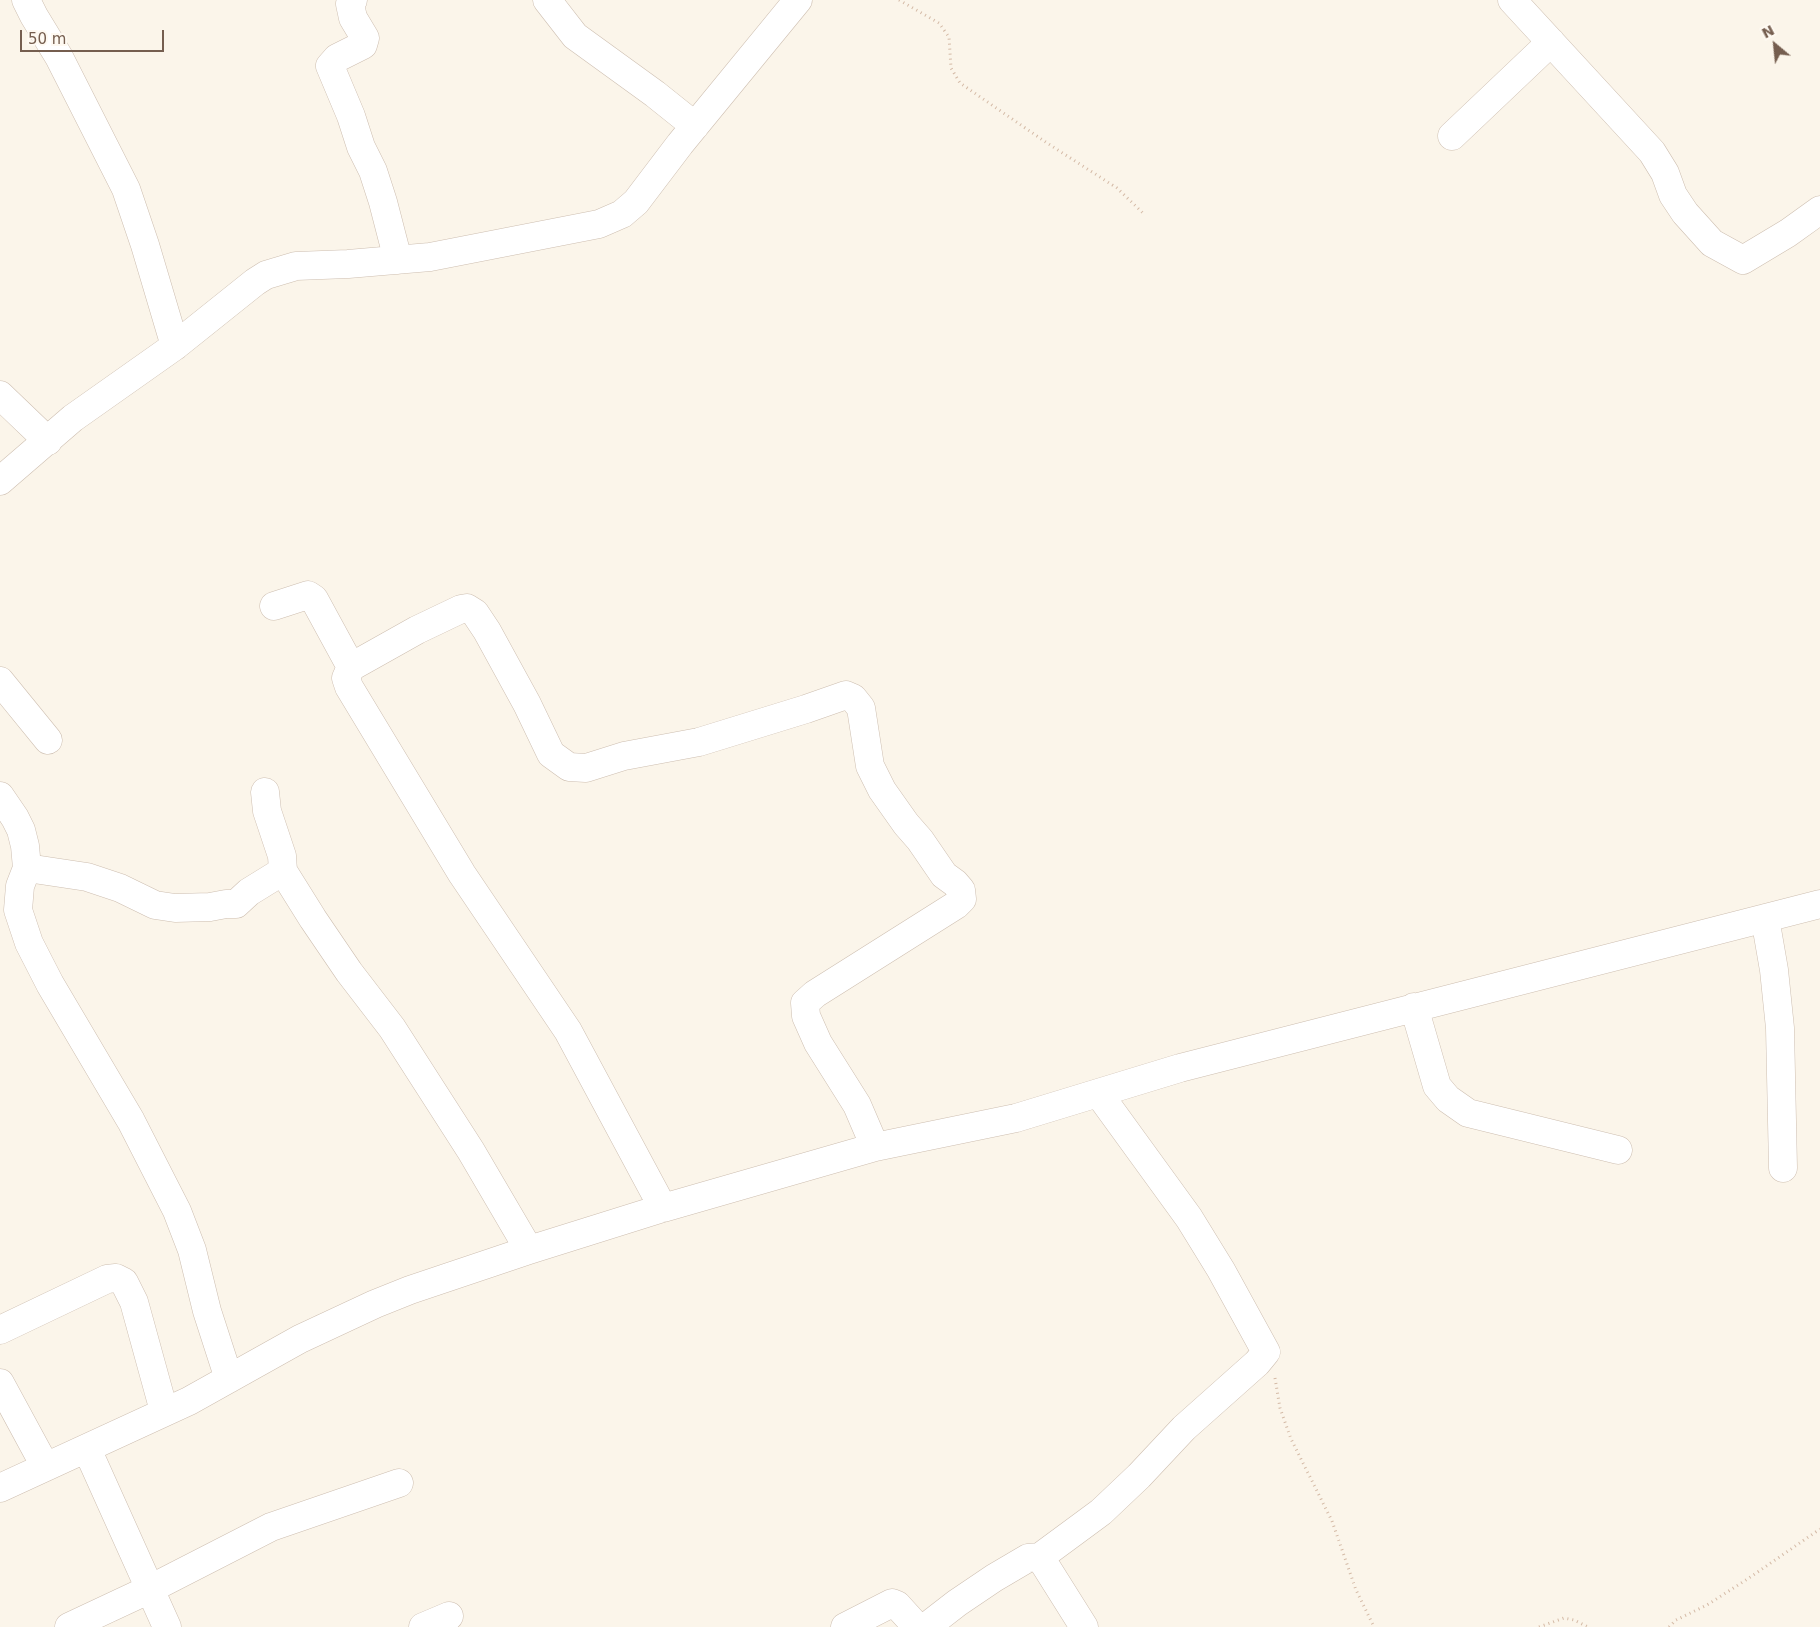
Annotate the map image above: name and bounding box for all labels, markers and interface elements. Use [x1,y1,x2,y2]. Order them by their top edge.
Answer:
scale bar [22,20,166,52]
north arrow [1750,20,1800,70]
text: N [1759,22,1777,42]
text: 50 m [28,30,66,48]

